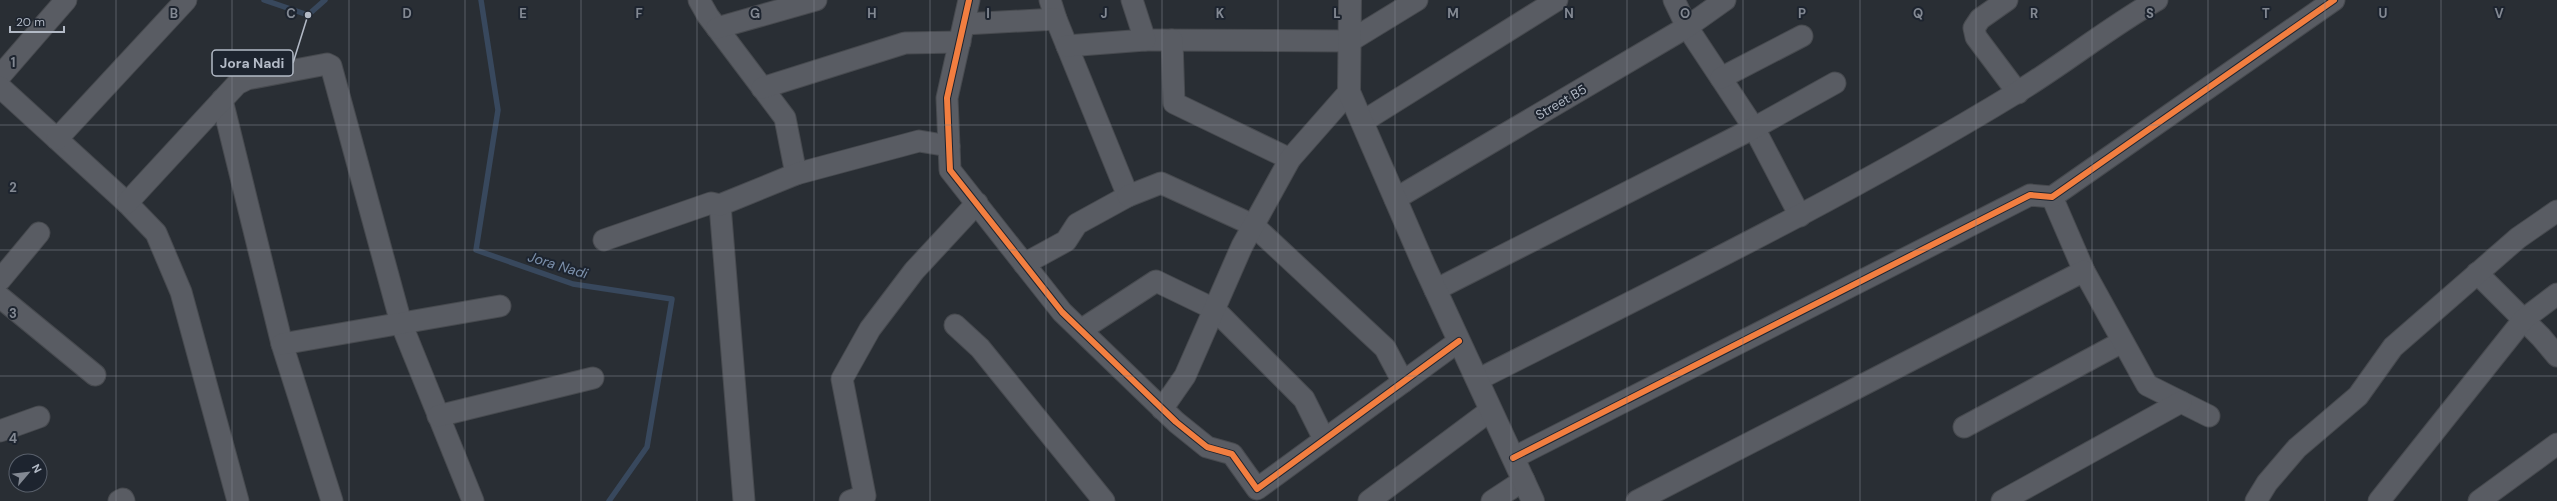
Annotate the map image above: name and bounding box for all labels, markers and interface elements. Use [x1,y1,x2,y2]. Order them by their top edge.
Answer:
text: B [170,5,178,22]
text: C [286,5,296,22]
text: D [402,5,412,22]
text: E [519,5,527,22]
text: F [635,5,643,22]
text: G [750,5,760,22]
text: H [867,5,877,22]
text: I [986,5,990,22]
text: J [1100,5,1108,22]
text: K [1216,5,1225,22]
text: L [1333,5,1341,22]
text: M [1447,5,1459,22]
text: N [1564,5,1574,22]
text: O [1680,5,1690,22]
text: P [1798,5,1806,22]
text: Q [1913,5,1923,22]
text: R [2030,5,2038,22]
text: S [2146,5,2154,22]
text: T [2262,5,2270,22]
text: U [2379,5,2388,22]
text: V [2494,5,2504,22]
scale bar [10,8,64,34]
text: 20 m [16,14,45,30]
callout: Jora Nadi [212,50,293,76]
text: 1 [11,54,15,71]
text: Jora Nadi [220,54,285,72]
street label: Street B5 [1532,81,1590,123]
text: 2 [9,179,17,196]
water label: Jora Nadi [526,247,591,283]
text: 3 [9,305,17,322]
text: 4 [9,430,17,447]
north arrow [8,453,48,493]
text: N [29,461,45,475]

